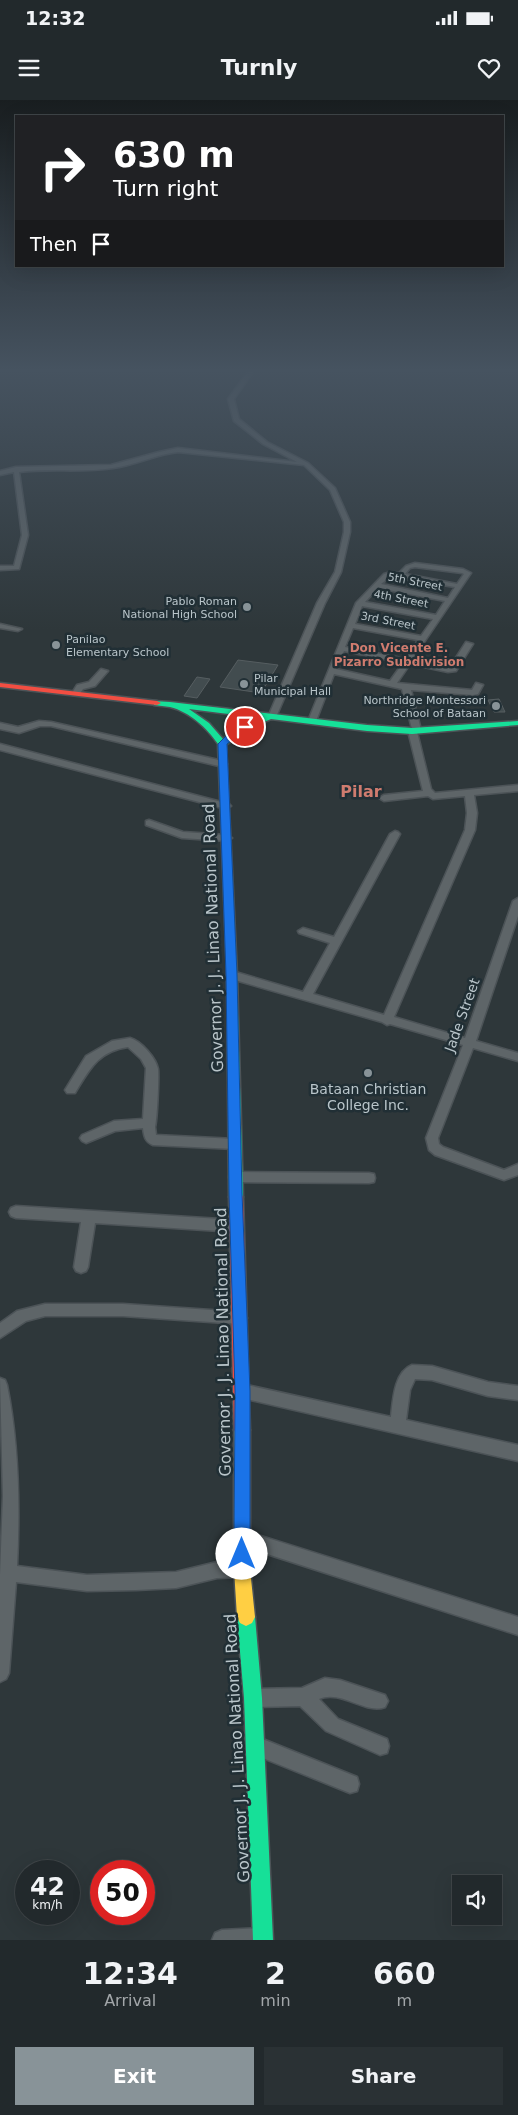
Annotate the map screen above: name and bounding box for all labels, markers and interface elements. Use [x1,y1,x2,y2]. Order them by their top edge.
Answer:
text: 12:32 [25,7,85,29]
icon: menu [15,54,43,82]
icon: heart [475,54,503,82]
text: Turnly [221,55,297,80]
icon: right [30,135,95,200]
text: 630 m [113,135,235,175]
text: Turn right [113,176,218,201]
icon: arrive [87,230,115,258]
text: Then [30,233,77,255]
street label: 5th Street [387,570,444,594]
street label: 4th Street [373,587,430,611]
place label: Pablo Roman National High School [122,595,237,621]
marker: Pablo Roman National High School [241,601,253,613]
street label: 3rd Street [360,609,417,633]
place label: Panilao Elementary School [66,633,169,659]
marker: Panilao Elementary School [50,639,62,651]
district label: Don Vicente E. Pizarro Subdivision [334,641,464,669]
place label: Pilar Municipal Hall [254,672,331,698]
marker: Pilar Municipal Hall [238,678,250,690]
place label: Northridge Montessori School of Bataan [363,694,486,720]
marker: Northridge Montessori School of Bataan [490,700,502,712]
pin [224,706,266,748]
icon: arrive [231,713,259,741]
district label: Pilar [340,782,382,801]
street label: Governor J. J. Linao National Road [199,803,227,1073]
street label: Jade Street [441,976,483,1055]
marker: Bataan Christian College Inc. [362,1067,374,1079]
place label: Bataan Christian College Inc. [310,1081,426,1113]
street label: Governor J. J. Linao National Road [211,1207,235,1477]
position arrow [215,1527,267,1579]
street label: Governor J. J. Linao National Road [220,1613,254,1883]
speed limit sign: 50 [90,1860,155,1925]
text: 42 [30,1872,65,1901]
map controls [452,1875,502,1925]
button: sound [452,1875,502,1925]
text: km/h [32,1898,63,1912]
text: 12:34 [82,1956,178,1991]
text: 2 [265,1956,286,1991]
text: 660 [373,1956,436,1991]
text: Arrival [104,1991,156,2010]
text: min [260,1991,291,2010]
text: m [396,1991,412,2010]
button: Exit [15,2047,254,2105]
button: Share [264,2047,503,2105]

